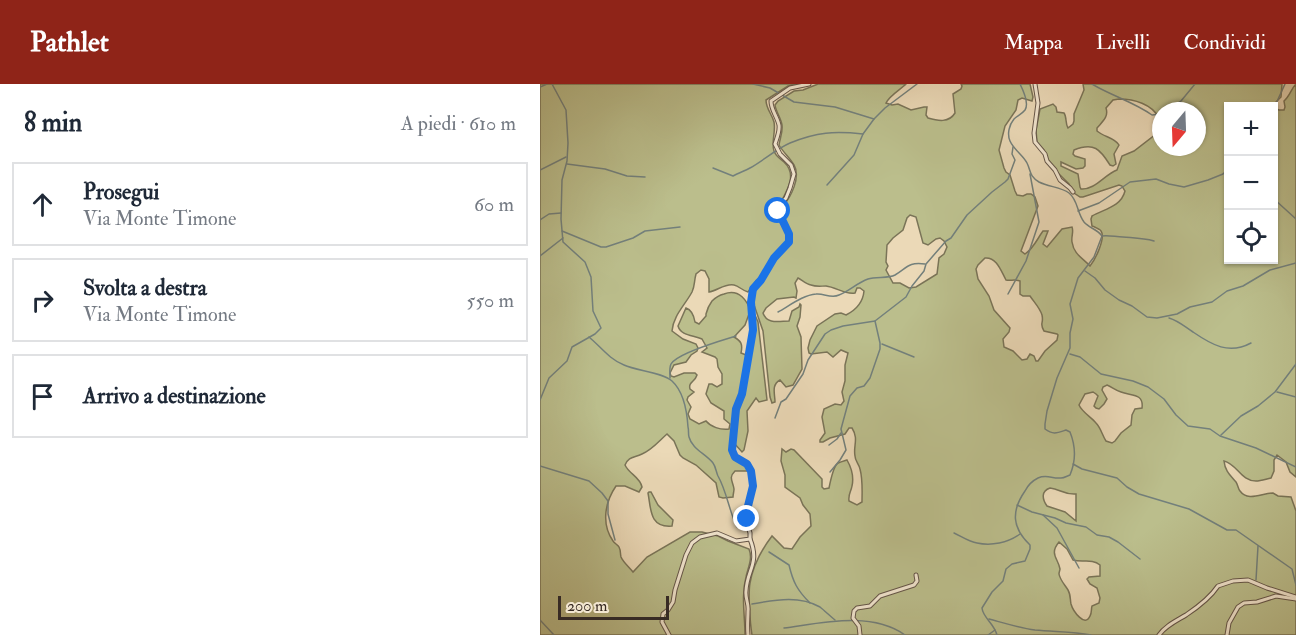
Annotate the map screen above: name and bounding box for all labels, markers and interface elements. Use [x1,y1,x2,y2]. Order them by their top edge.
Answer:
text: Pathlet [30,25,109,60]
text: Mappa [1004,29,1063,56]
text: Livelli [1096,29,1150,56]
text: Condividi [1183,29,1266,56]
north arrow [1152,102,1206,156]
map controls [1224,102,1278,264]
button: + [1224,102,1278,156]
text: 8 min [24,107,82,139]
text: A piedi · 610 m [401,111,516,136]
button: − [1224,156,1278,210]
text: Prosegui [83,178,159,206]
icon: ahead [26,188,59,221]
text: 60 m [474,192,514,217]
route start [764,197,790,223]
text: Via Monte Timone [83,206,236,231]
button: locate [1224,210,1278,264]
text: Svolta a destra [83,274,207,302]
icon: right [26,284,59,317]
text: 550 m [467,288,514,313]
text: Via Monte Timone [83,302,236,327]
icon: arrive [26,380,59,413]
text: Arrivo a destinazione [83,382,266,410]
route end [733,505,759,531]
scale bar [558,593,669,620]
text: 200 m [567,596,607,616]

